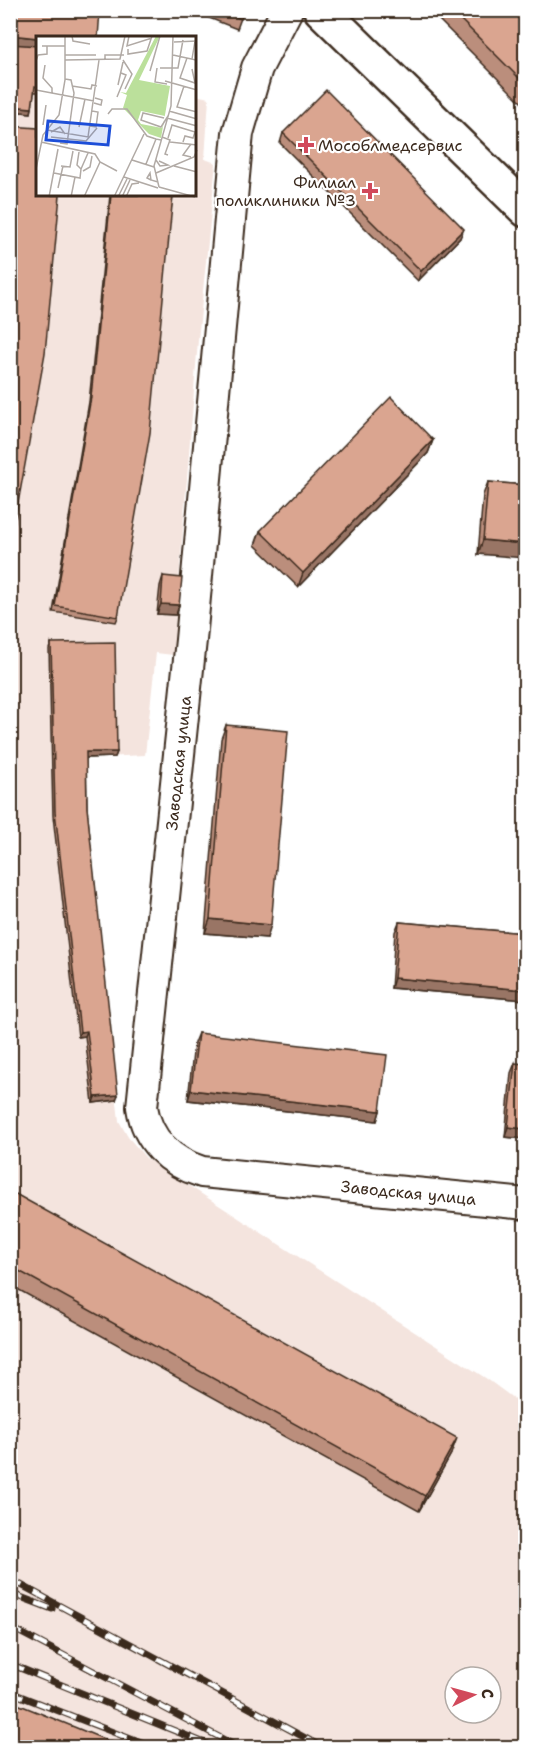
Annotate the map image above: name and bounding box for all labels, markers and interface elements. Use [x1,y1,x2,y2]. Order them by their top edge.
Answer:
inset map [36,36,196,196]
place label: Мособлмедсервис [318,135,463,156]
marker: Мособлмедсервис [299,138,313,152]
place label: Филиал поликлиники №3 [216,172,356,211]
marker: Филиал поликлиники №3 [361,182,379,200]
street label: Заводская улица [161,695,196,832]
street label: Заводская улица [340,1176,477,1210]
north arrow [443,1665,503,1725]
text: С [477,1688,498,1700]

